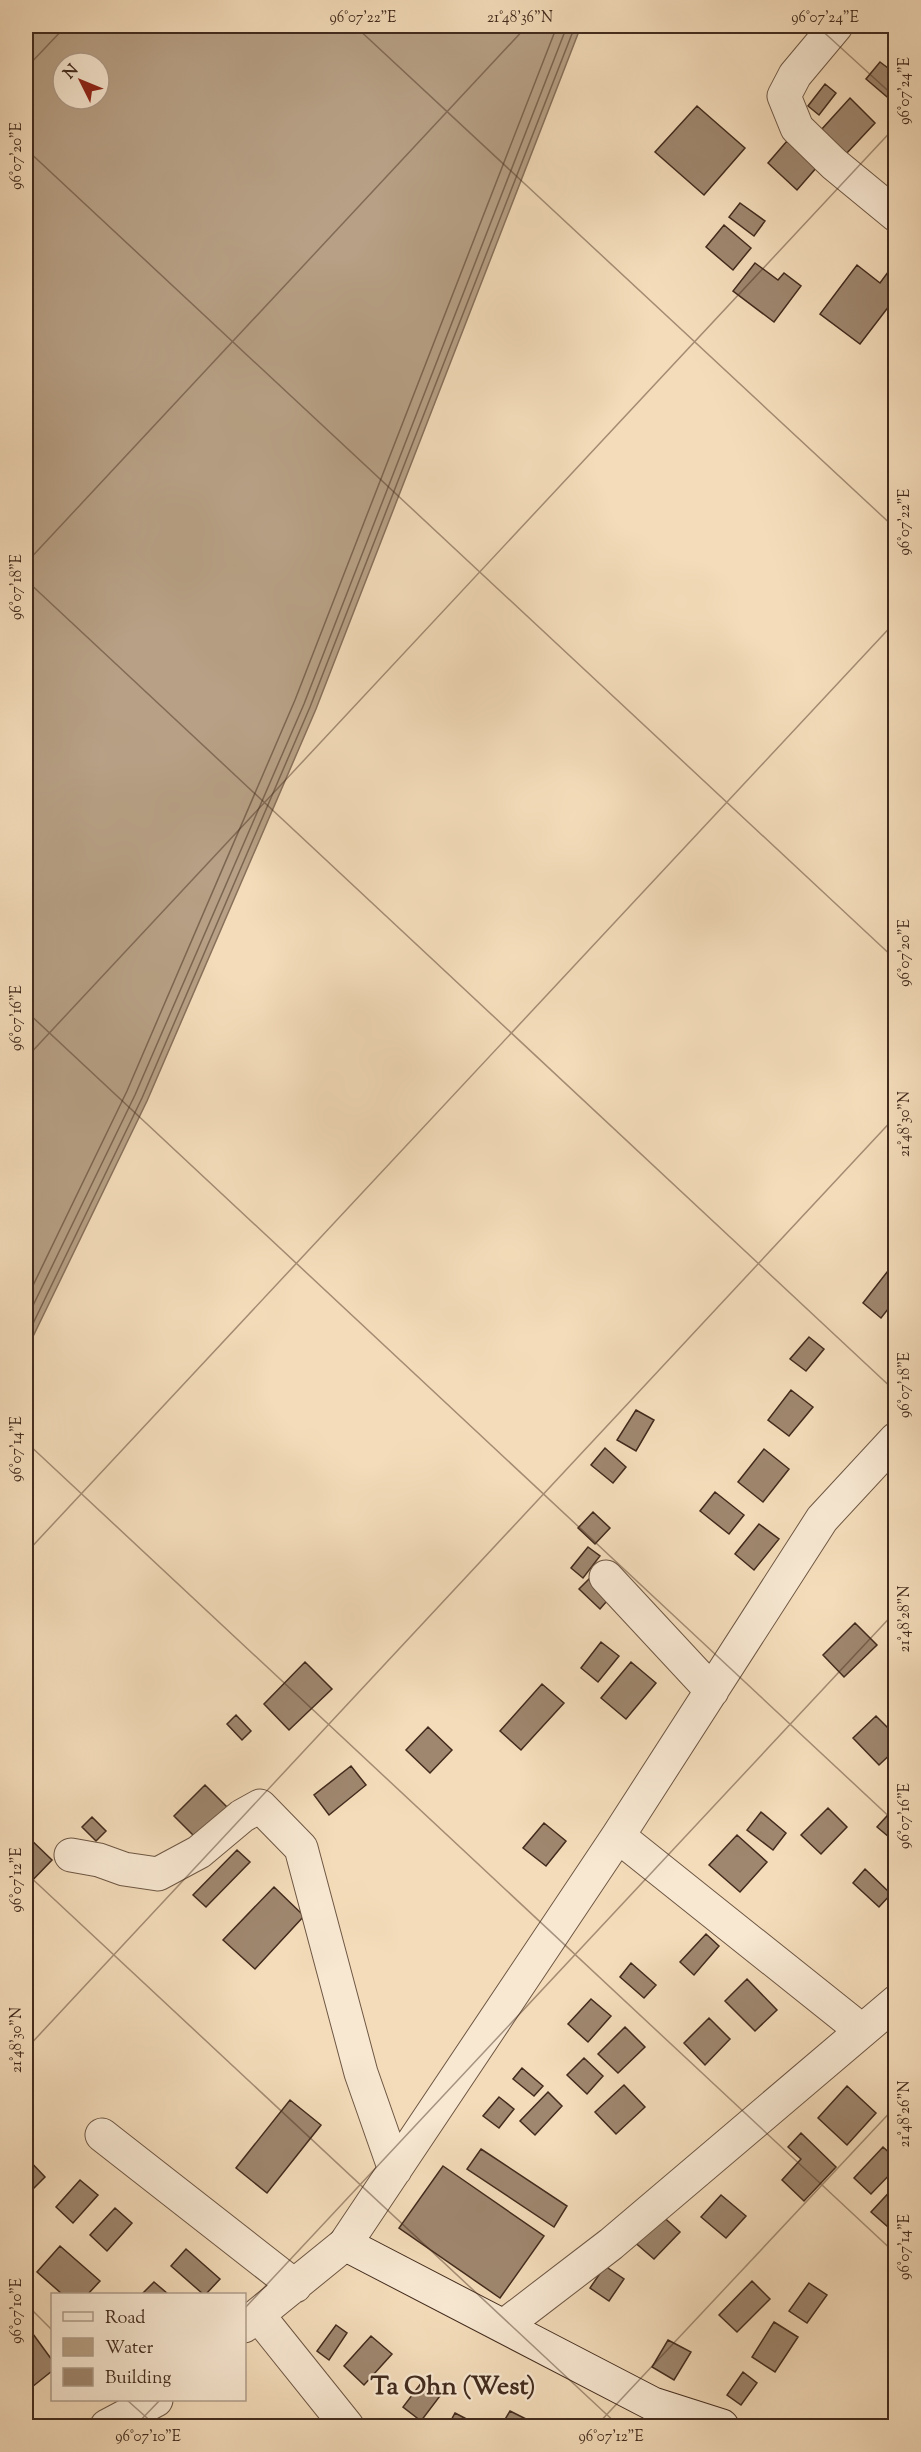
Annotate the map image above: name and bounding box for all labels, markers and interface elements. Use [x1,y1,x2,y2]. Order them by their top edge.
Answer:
text: 96°07'22"E [330,8,396,29]
text: 21°48'36"N [487,8,553,29]
text: 96°07'24"E [791,8,859,29]
north arrow [51,51,111,111]
text: 96°07'24"E [895,57,916,125]
text: N [59,60,85,85]
text: 96°07'20"E [7,122,28,190]
text: 96°07'22"E [895,489,916,555]
text: 96°07'18"E [7,554,28,620]
text: 96°07'20"E [895,919,916,987]
text: 96°07'16"E [7,985,28,1051]
text: 21°48'30"N [895,1091,916,1157]
text: 96°07'18"E [895,1352,916,1418]
text: 96°07'14"E [7,1416,28,1482]
text: 21°48'28"N [895,1586,916,1652]
text: 96°07'16"E [895,1783,916,1849]
text: 96°07'12"E [7,1847,28,1913]
text: 21°48'30"N [7,2007,28,2073]
text: 21°48'26"N [895,2081,916,2147]
text: 96°07'14"E [895,2214,916,2280]
text: 96°07'10"E [7,2278,28,2344]
legend [51,2293,246,2401]
text: Road [105,2306,145,2332]
text: Water [105,2336,154,2362]
text: Building [105,2366,171,2392]
district label: Ta Ohn (West) [370,2369,536,2406]
text: 96°07'10"E [115,2427,181,2448]
text: 96°07'12"E [578,2427,644,2448]

